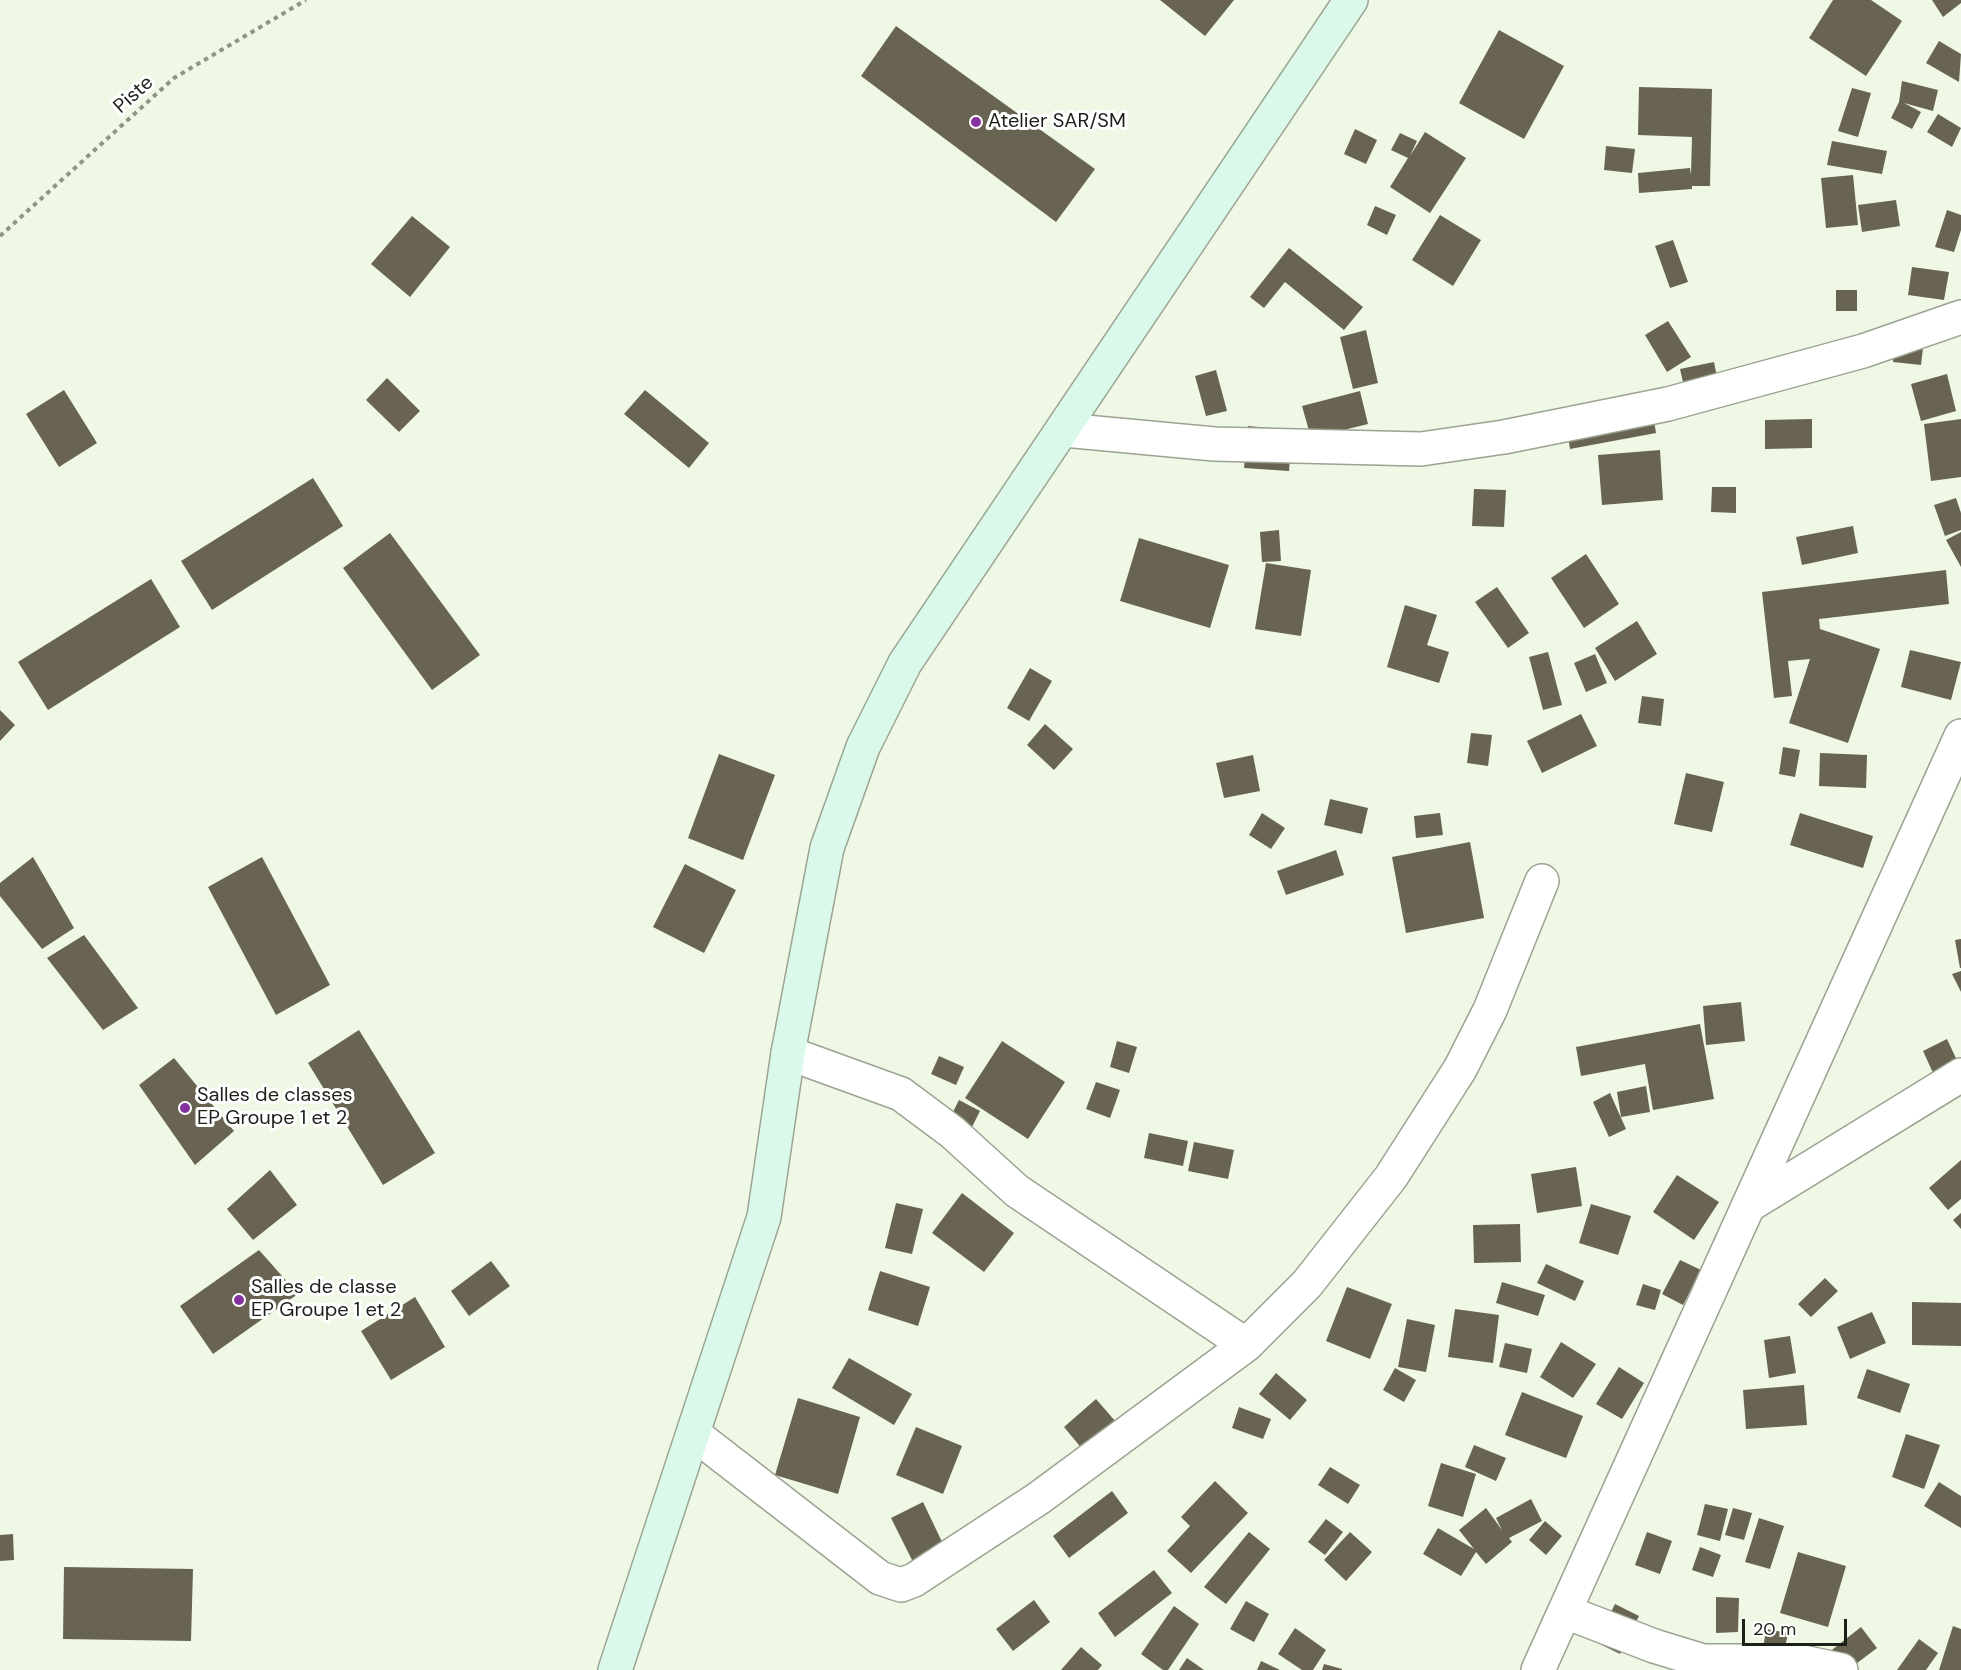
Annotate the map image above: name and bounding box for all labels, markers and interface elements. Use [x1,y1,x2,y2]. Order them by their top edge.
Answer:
street label: Piste [109,71,159,119]
place label: Atelier SAR/SM [988,110,1126,134]
marker: Atelier SAR/SM [969,115,983,129]
place label: Salles de classes EP Groupe 1 et 2 [197,1084,353,1131]
marker: Salles de classes EP Groupe 1 et 2 [178,1101,192,1115]
place label: Salles de classe EP Groupe 1 et 2 [251,1276,401,1323]
marker: Salles de classe EP Groupe 1 et 2 [232,1293,246,1307]
scale bar [1745,1607,1850,1645]
text: 20 m [1753,1617,1796,1641]

